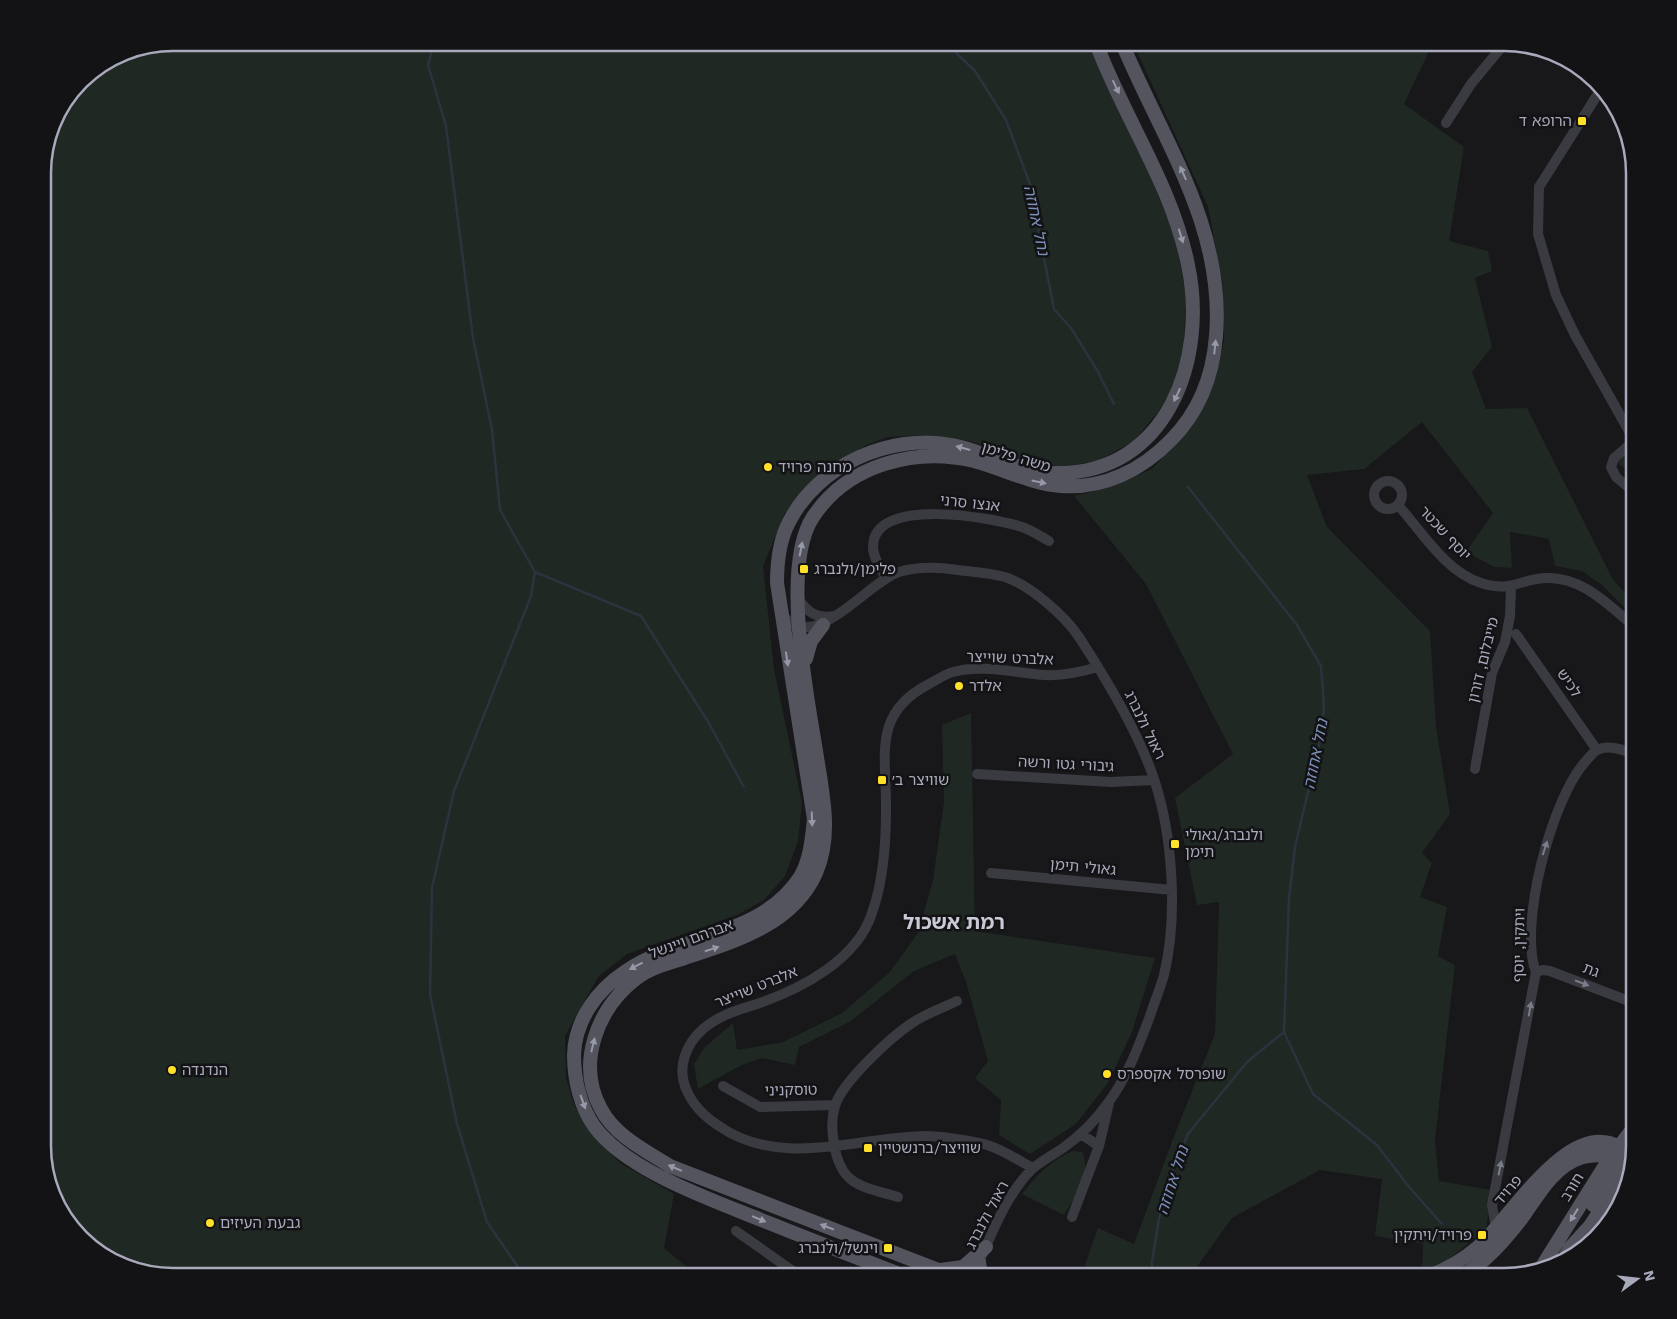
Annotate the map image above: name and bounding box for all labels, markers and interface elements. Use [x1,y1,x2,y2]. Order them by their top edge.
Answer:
one-way arrow [1112,80,1120,94]
place label: הרופא ד [1519,112,1572,130]
marker: הרופא ד [1576,115,1588,127]
one-way arrow [1179,166,1187,180]
water label: נחל אחוזה [1020,183,1053,258]
one-way arrow [1177,228,1185,243]
one-way arrow [1211,339,1219,355]
one-way arrow [1173,388,1181,402]
street label: משה פלימן [979,438,1053,476]
one-way arrow [955,443,970,451]
place label: מחנה פרויד [778,458,852,476]
marker: מחנה פרויד [762,461,774,473]
one-way arrow [1032,479,1048,487]
street label: אנצו סרני [939,491,1001,515]
street label: יוסף שכטר [1415,502,1475,564]
one-way arrow [798,541,806,557]
place label: פלימן/ולנברג [814,560,896,578]
marker: פלימן/ולנברג [798,563,810,575]
street label: מייבלום, דורון [1464,615,1502,705]
street label: אלברט שוייצר [966,647,1054,669]
one-way arrow [784,651,792,667]
street label: לכיש [1553,665,1585,701]
place label: אלדר [969,677,1002,695]
marker: אלדר [953,680,965,692]
street label: ראול ולנברג [1121,688,1169,762]
water label: נחל אחוזה [1299,716,1332,791]
street label: גיבורי גטו ורשה [1018,753,1115,776]
place label: שוויצר ב׳ [892,771,949,789]
marker: שוויצר ב׳ [876,774,888,786]
one-way arrow [809,811,817,827]
place label: ולנברג/גאולי תימן [1185,826,1263,861]
marker: ולנברג/גאולי תימן [1169,838,1181,850]
one-way arrow [1542,841,1549,856]
street label: גאולי תימן [1049,855,1117,879]
street label: ויתקין, יוסף [1509,908,1529,982]
district label: רמת אשכול [903,910,1005,934]
street label: אברהם ויינשל [647,915,735,963]
one-way arrow [705,945,720,953]
street label: גת [1580,959,1602,981]
one-way arrow [629,962,643,970]
street label: אלברט שוייצר [712,962,800,1012]
one-way arrow [1575,979,1590,987]
one-way arrow [1527,1000,1535,1016]
one-way arrow [589,1037,597,1052]
place label: הנדנדה [182,1061,228,1079]
marker: הנדנדה [166,1064,178,1076]
place label: שופרסל אקספרס [1117,1065,1226,1083]
marker: שופרסל אקספרס [1101,1068,1113,1080]
street label: טוסקניני [764,1081,818,1099]
one-way arrow [579,1095,587,1110]
place label: שוויצר/ברנשטיין [878,1139,981,1157]
marker: שוויצר/ברנשטיין [862,1142,874,1154]
water label: נחל אחוזה [1152,1142,1193,1217]
one-way arrow [1497,1160,1505,1176]
one-way arrow [668,1163,682,1171]
street label: חורב [1556,1169,1588,1205]
street label: פרויד [1490,1171,1526,1209]
street label: ראול ולנברג [962,1178,1012,1252]
one-way arrow [1570,1208,1579,1221]
place label: גבעת העיזים [220,1214,301,1232]
one-way arrow [752,1215,766,1223]
marker: גבעת העיזים [204,1217,216,1229]
one-way arrow [819,1223,834,1230]
place label: פרויד/ויתקין [1394,1226,1472,1244]
marker: פרויד/ויתקין [1476,1229,1488,1241]
place label: וינשל/ולנברג [798,1239,878,1257]
marker: וינשל/ולנברג [882,1242,894,1254]
north arrow [1612,1254,1662,1304]
text: N [1640,1269,1659,1283]

